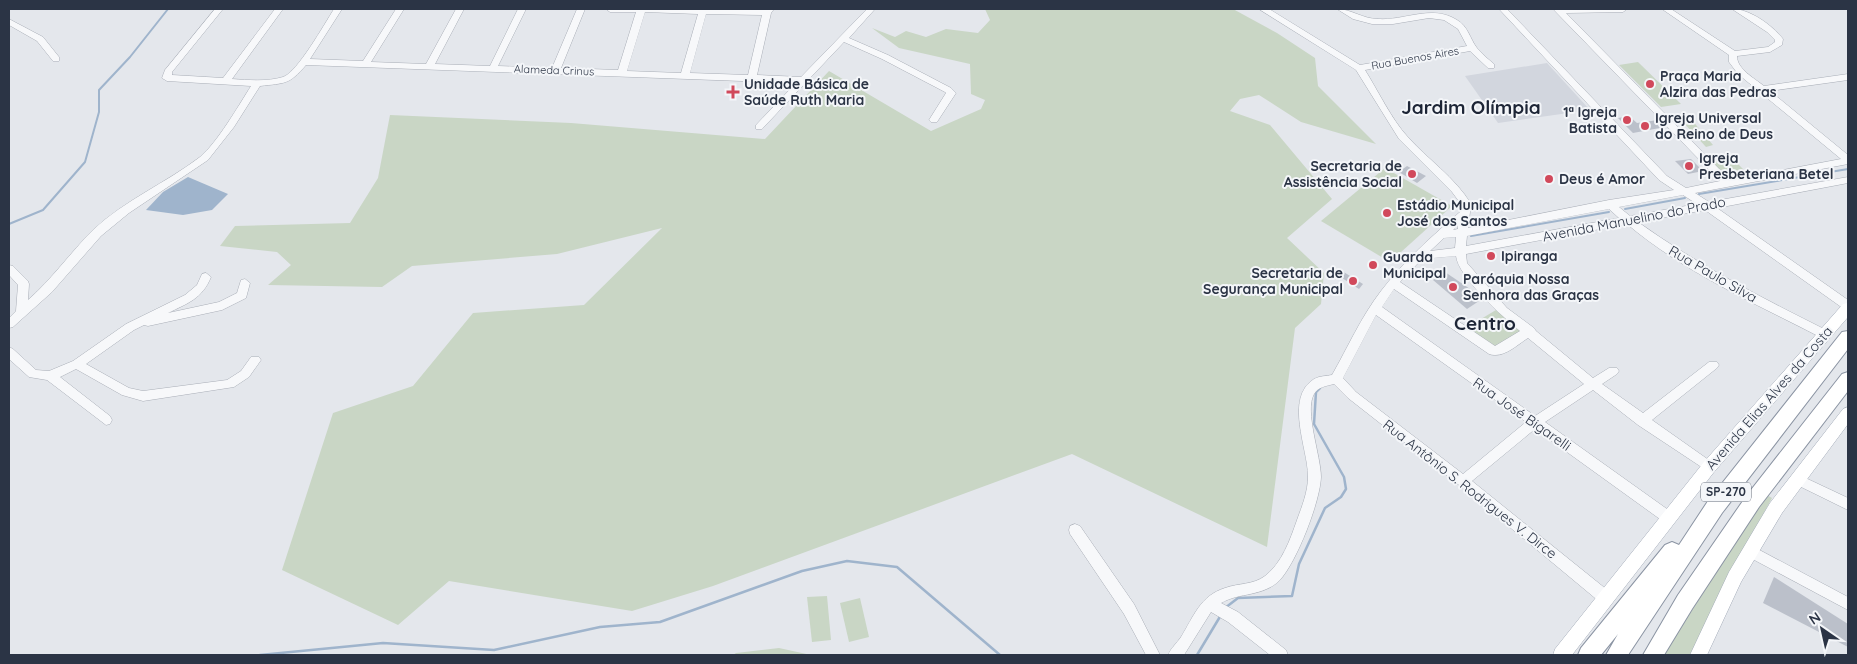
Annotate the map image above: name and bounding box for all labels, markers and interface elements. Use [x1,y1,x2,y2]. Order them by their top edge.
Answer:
street label: Rua Buenos Aires [1370,43,1460,73]
street label: Alameda Crinus [514,62,594,78]
place label: Praça Maria Alzira das Pedras [1660,67,1777,101]
place label: Unidade Básica de Saúde Ruth Maria [744,75,869,109]
marker: Praça Maria Alzira das Pedras [1644,78,1656,90]
marker: Unidade Básica de Saúde Ruth Maria [726,85,740,99]
district label: Jardim Olímpia [1401,95,1541,119]
place label: 1ª Igreja Batista [1563,103,1617,137]
place label: Igreja Universal do Reino de Deus [1655,109,1773,143]
marker: 1ª Igreja Batista [1621,114,1633,126]
marker: Igreja Universal do Reino de Deus [1639,120,1651,132]
place label: Igreja Presbeteriana Betel [1699,149,1834,183]
place label: Secretaria de Assistência Social [1284,157,1402,191]
marker: Igreja Presbeteriana Betel [1683,160,1695,172]
marker: Secretaria de Assistência Social [1406,168,1418,180]
place label: Deus é Amor [1559,170,1645,188]
marker: Deus é Amor [1543,173,1555,185]
street label: Avenida Manuelino do Prado [1541,192,1727,246]
place label: Estádio Municipal José dos Santos [1397,196,1514,230]
marker: Estádio Municipal José dos Santos [1381,207,1393,219]
street label: Rua Paulo Silva [1666,241,1760,307]
place label: Ipiranga [1501,247,1558,265]
place label: Guarda Municipal [1383,248,1446,282]
marker: Ipiranga [1485,250,1497,262]
marker: Guarda Municipal [1367,259,1379,271]
place label: Secretaria de Segurança Municipal [1203,264,1343,298]
place label: Paróquia Nossa Senhora das Graças [1463,270,1599,304]
marker: Secretaria de Segurança Municipal [1347,275,1359,287]
marker: Paróquia Nossa Senhora das Graças [1447,281,1459,293]
district label: Centro [1454,311,1516,335]
street label: Avenida Elias Alves da Costa [1702,322,1836,474]
street label: Rua José Bigarelli [1469,373,1575,455]
street label: Rua Antônio S. Rodrigues V. Dirce [1379,415,1561,563]
road number: SP-270 [1701,482,1751,502]
north arrow [1797,604,1847,654]
text: N [1805,608,1824,629]

